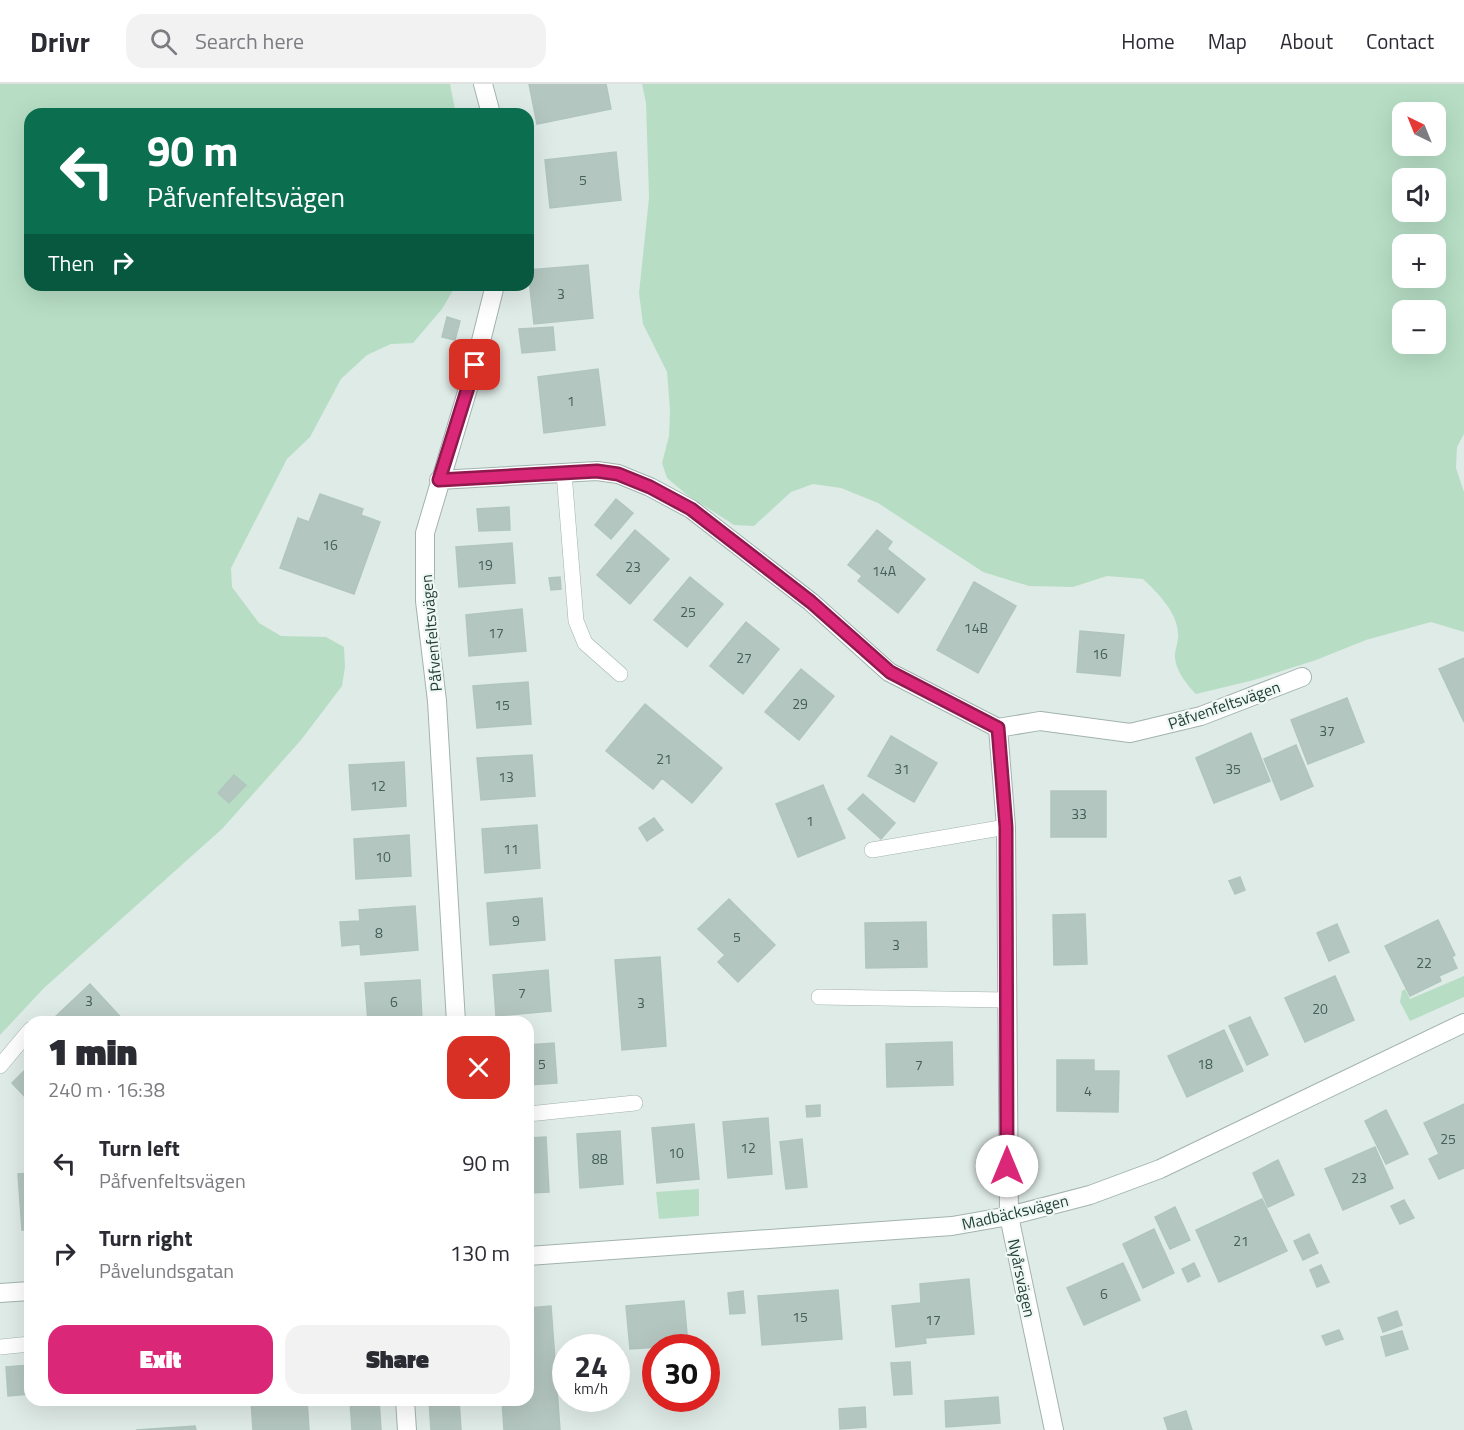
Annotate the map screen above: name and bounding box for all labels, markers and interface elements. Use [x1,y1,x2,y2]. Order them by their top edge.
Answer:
search box [126,14,546,68]
text: Drivr [30,20,90,63]
text: Search here [195,24,304,58]
icon: search [147,25,180,58]
text: Home [1121,25,1175,57]
text: Map [1208,25,1247,57]
text: About [1280,25,1333,57]
text: Contact [1366,25,1434,57]
north arrow [1392,102,1446,156]
map controls [1392,102,1446,354]
text: 90 m [147,118,239,182]
icon: left [48,132,126,210]
button: sound [1392,168,1446,222]
house number: 5 [579,169,587,190]
text: Påfvenfeltsvägen [147,176,345,217]
button: + [1392,234,1446,288]
text: Then [48,246,94,280]
icon: right [106,246,139,279]
house number: 3 [557,283,565,304]
button: − [1392,300,1446,354]
pin [449,339,500,390]
icon: arrive [458,348,491,381]
house number: 1 [567,390,575,411]
house number: 16 [322,534,338,555]
house number: 19 [477,554,493,575]
house number: 23 [625,556,641,577]
house number: 14A [872,560,897,581]
street label: Påfvenfeltsvägen [414,574,448,692]
house number: 25 [680,601,696,622]
house number: 14B [964,617,988,638]
house number: 17 [488,622,504,643]
house number: 16 [1092,643,1108,664]
house number: 27 [736,647,752,668]
street label: Påfvenfeltsvägen [1165,675,1283,735]
house number: 29 [792,693,808,714]
house number: 15 [494,694,510,715]
house number: 37 [1319,720,1335,741]
house number: 21 [656,748,672,769]
house number: 31 [894,758,910,779]
house number: 35 [1225,758,1241,779]
house number: 13 [498,766,514,787]
house number: 12 [370,775,386,796]
house number: 33 [1071,803,1087,824]
house number: 1 [806,810,814,831]
house number: 11 [503,838,519,859]
house number: 10 [375,846,391,867]
house number: 9 [512,910,520,931]
house number: 8 [375,922,383,943]
house number: 5 [733,926,741,947]
house number: 3 [892,934,900,955]
house number: 22 [1416,952,1432,973]
house number: 7 [518,982,526,1003]
house number: 3 [85,990,93,1011]
house number: 6 [390,991,398,1012]
house number: 3 [637,992,645,1013]
house number: 20 [1312,998,1328,1019]
text: 1 min [48,1024,137,1079]
button: close [447,1036,510,1099]
house number: 5 [538,1053,546,1074]
house number: 18 [1197,1053,1213,1074]
house number: 7 [915,1054,923,1075]
text: 240 m · 16:38 [48,1074,165,1105]
house number: 4 [1084,1080,1092,1101]
house number: 25 [1440,1128,1456,1149]
text: Turn left [99,1131,180,1165]
position arrow [975,1134,1039,1198]
house number: 12 [740,1137,756,1158]
house number: 10 [668,1142,684,1163]
text: 90 m [462,1146,510,1180]
icon: left [48,1147,81,1180]
house number: 8B [592,1148,608,1169]
text: Påfvenfeltsvägen [99,1165,246,1196]
house number: 23 [1351,1167,1367,1188]
street label: Madbäcksvägen [959,1188,1071,1236]
text: Turn right [99,1221,193,1255]
house number: 21 [1233,1230,1249,1251]
text: 130 m [450,1236,510,1270]
street label: Nyårsvägen [1002,1236,1042,1320]
icon: right [48,1237,81,1270]
text: Påvelundsgatan [99,1255,234,1286]
house number: 6 [1100,1283,1108,1304]
house number: 15 [792,1306,808,1327]
house number: 17 [925,1309,941,1330]
button: Exit [48,1325,273,1394]
button: Share [285,1325,510,1394]
speed limit sign: 30 [642,1334,720,1412]
text: 24 [574,1343,608,1389]
text: km/h [574,1377,608,1400]

